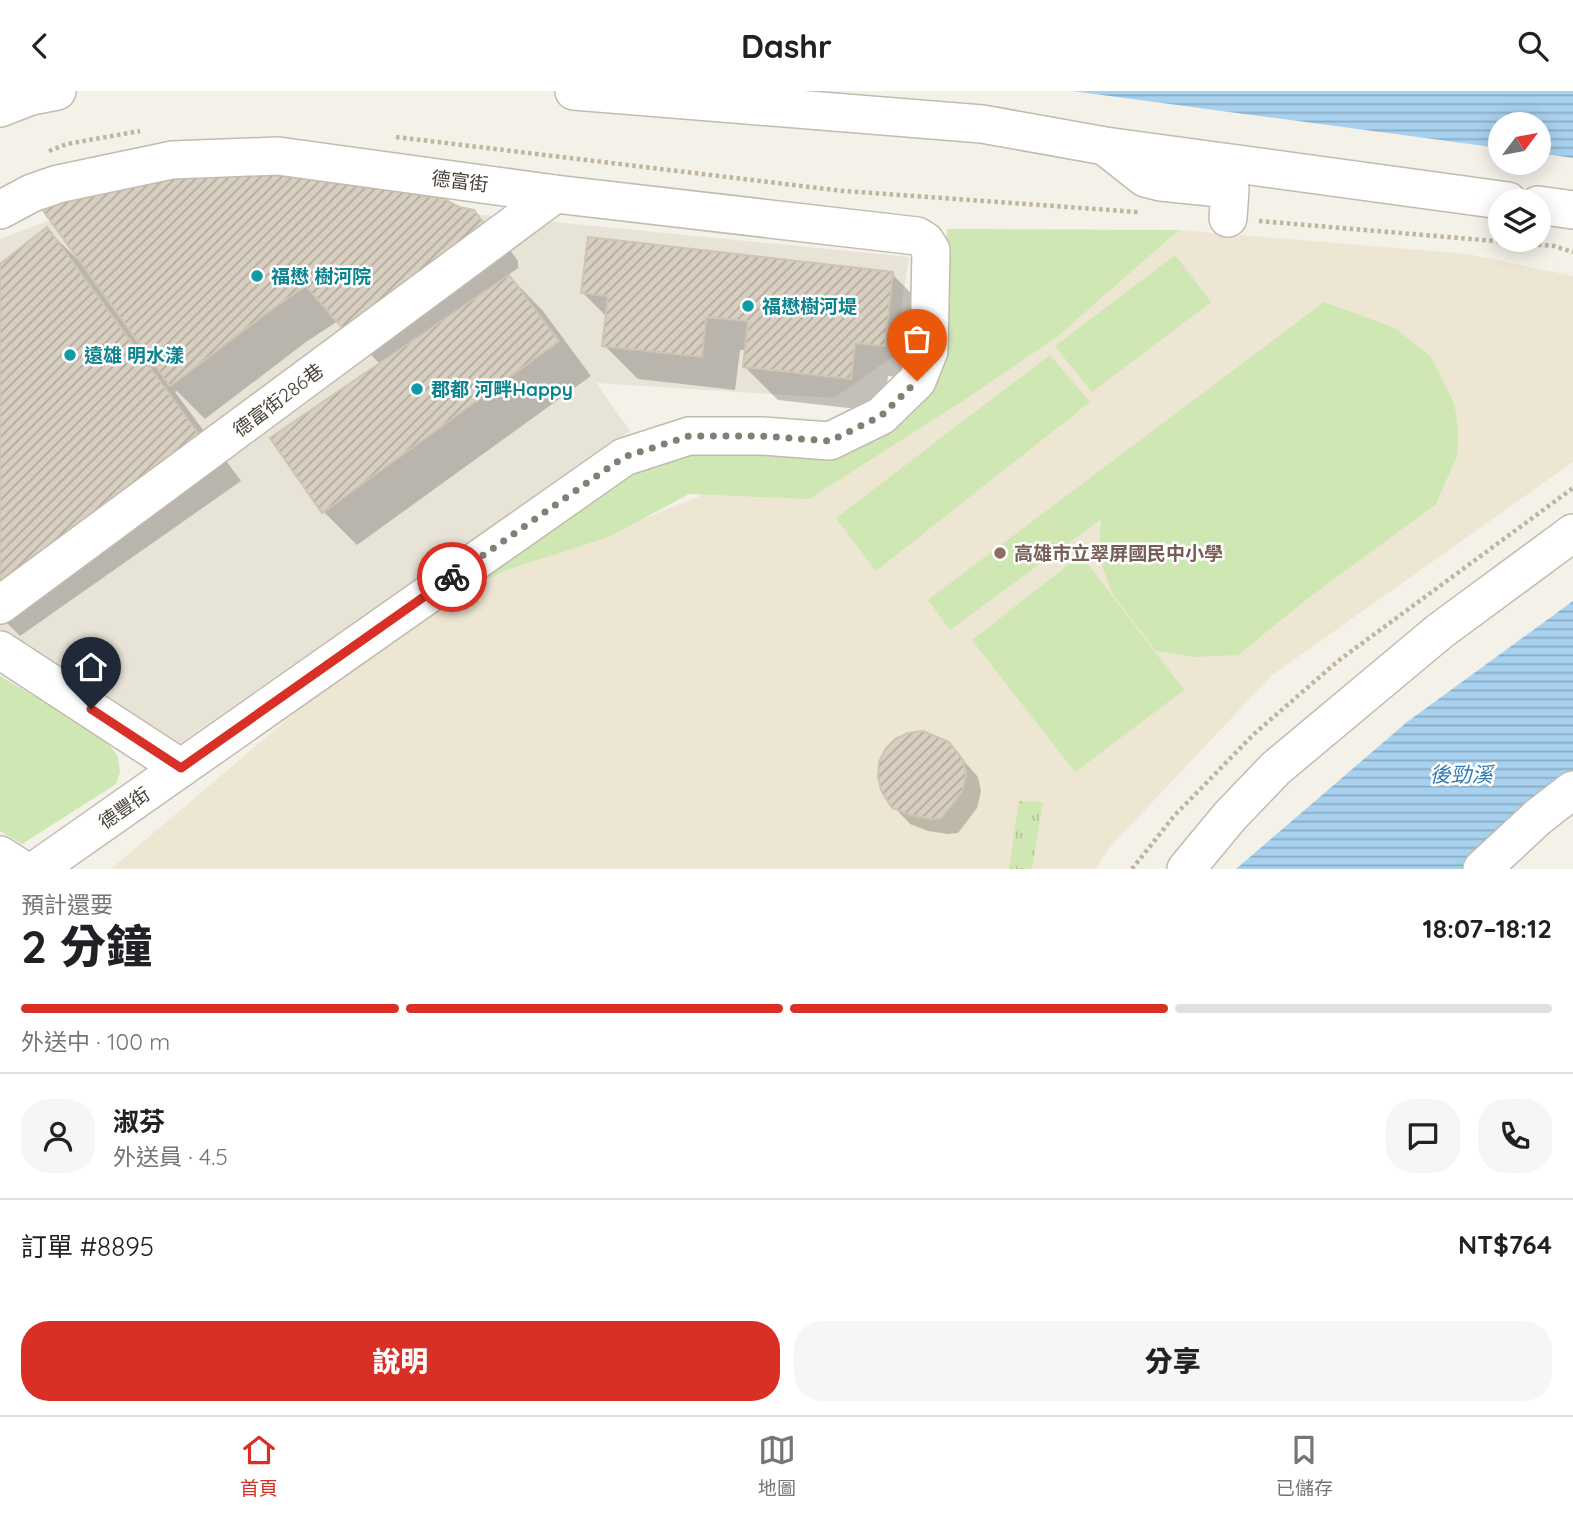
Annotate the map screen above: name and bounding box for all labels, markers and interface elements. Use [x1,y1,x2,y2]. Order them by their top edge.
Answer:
text: Dashr [741,26,832,66]
icon: back [21,27,59,65]
icon: search [1514,27,1552,65]
north arrow [1488,112,1550,175]
map controls [1488,112,1551,252]
street label: 德富街 [430,166,490,196]
button: layers [1488,189,1551,252]
place label: 福懋 樹河院 [271,264,371,288]
marker: 福懋 樹河院 [249,268,265,284]
place label: 福懋樹河堤 [762,294,857,318]
marker: 福懋樹河堤 [740,298,756,314]
pin [887,309,947,381]
icon: bag [898,320,936,358]
place label: 遠雄 明水漾 [84,343,184,367]
marker: 遠雄 明水漾 [62,347,78,363]
street label: 德富街286巷 [228,358,328,442]
place label: 郡都 河畔Happy [431,377,573,401]
marker: 郡都 河畔Happy [409,381,425,397]
place label: 高雄市立翠屏國民中小學 [1014,541,1223,565]
courier [417,542,487,612]
marker: 高雄市立翠屏國民中小學 [992,545,1008,561]
icon: bike [433,558,471,596]
pin [61,637,121,709]
icon: home [72,648,110,686]
water label: 後勁溪 [1430,761,1495,787]
street label: 德豐街 [94,782,154,834]
text: 預計還要 [21,890,113,919]
text: 18:07–18:12 [1423,912,1552,945]
text: 2 分鐘 [21,917,152,975]
text: 外送中 · 100 m [21,1027,170,1056]
button: person [21,1099,95,1173]
button: chat [1386,1099,1460,1173]
button: phone [1478,1099,1552,1173]
text: 淑芬 [113,1105,165,1138]
text: 外送員 · 4.5 [113,1142,228,1171]
text: NT$764 [1458,1228,1552,1261]
text: 訂單 #8895 [21,1230,154,1263]
button: 說明 [21,1321,780,1401]
button: 分享 [794,1321,1552,1401]
tab: 首頁 [240,1431,278,1500]
tab: 地圖 [758,1431,796,1500]
tab: 已儲存 [1276,1431,1333,1500]

